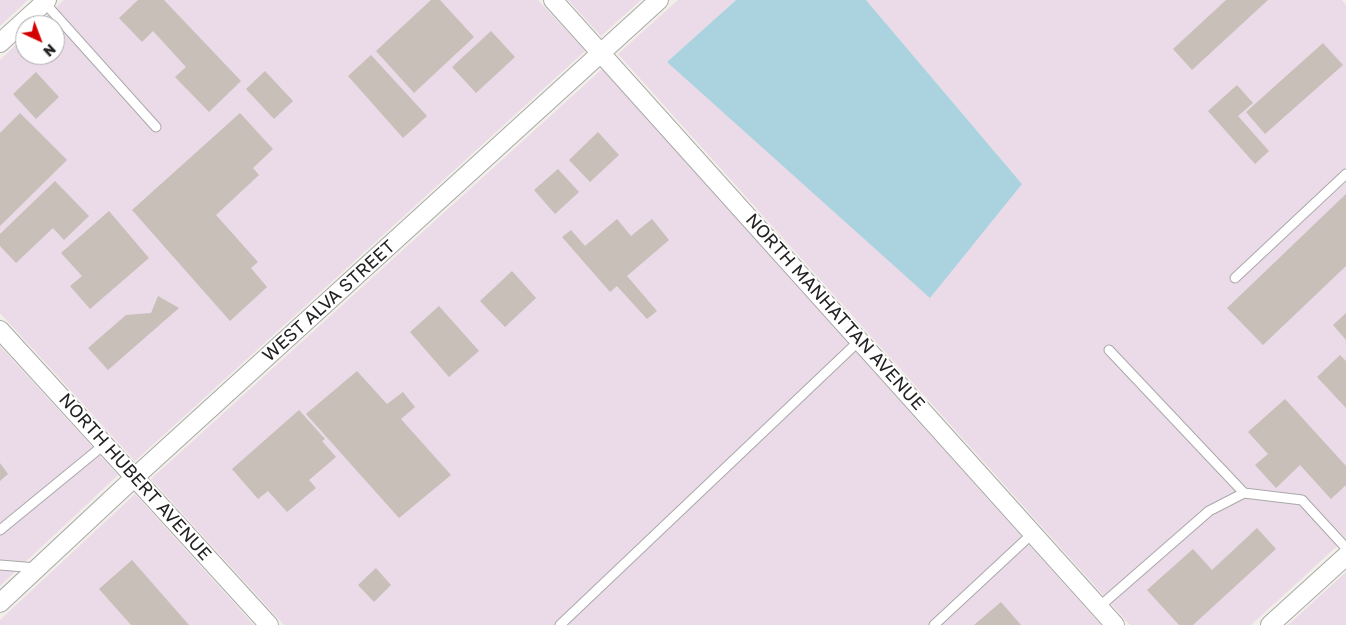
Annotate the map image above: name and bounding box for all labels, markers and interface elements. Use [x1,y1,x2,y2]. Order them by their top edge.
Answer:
north arrow [15,15,65,65]
text: N [40,41,60,60]
street label: NORTH MANHATTAN AVENUE [741,209,929,415]
street label: WEST ALVA STREET [258,236,400,366]
street label: NORTH HUBERT AVENUE [54,389,216,565]

